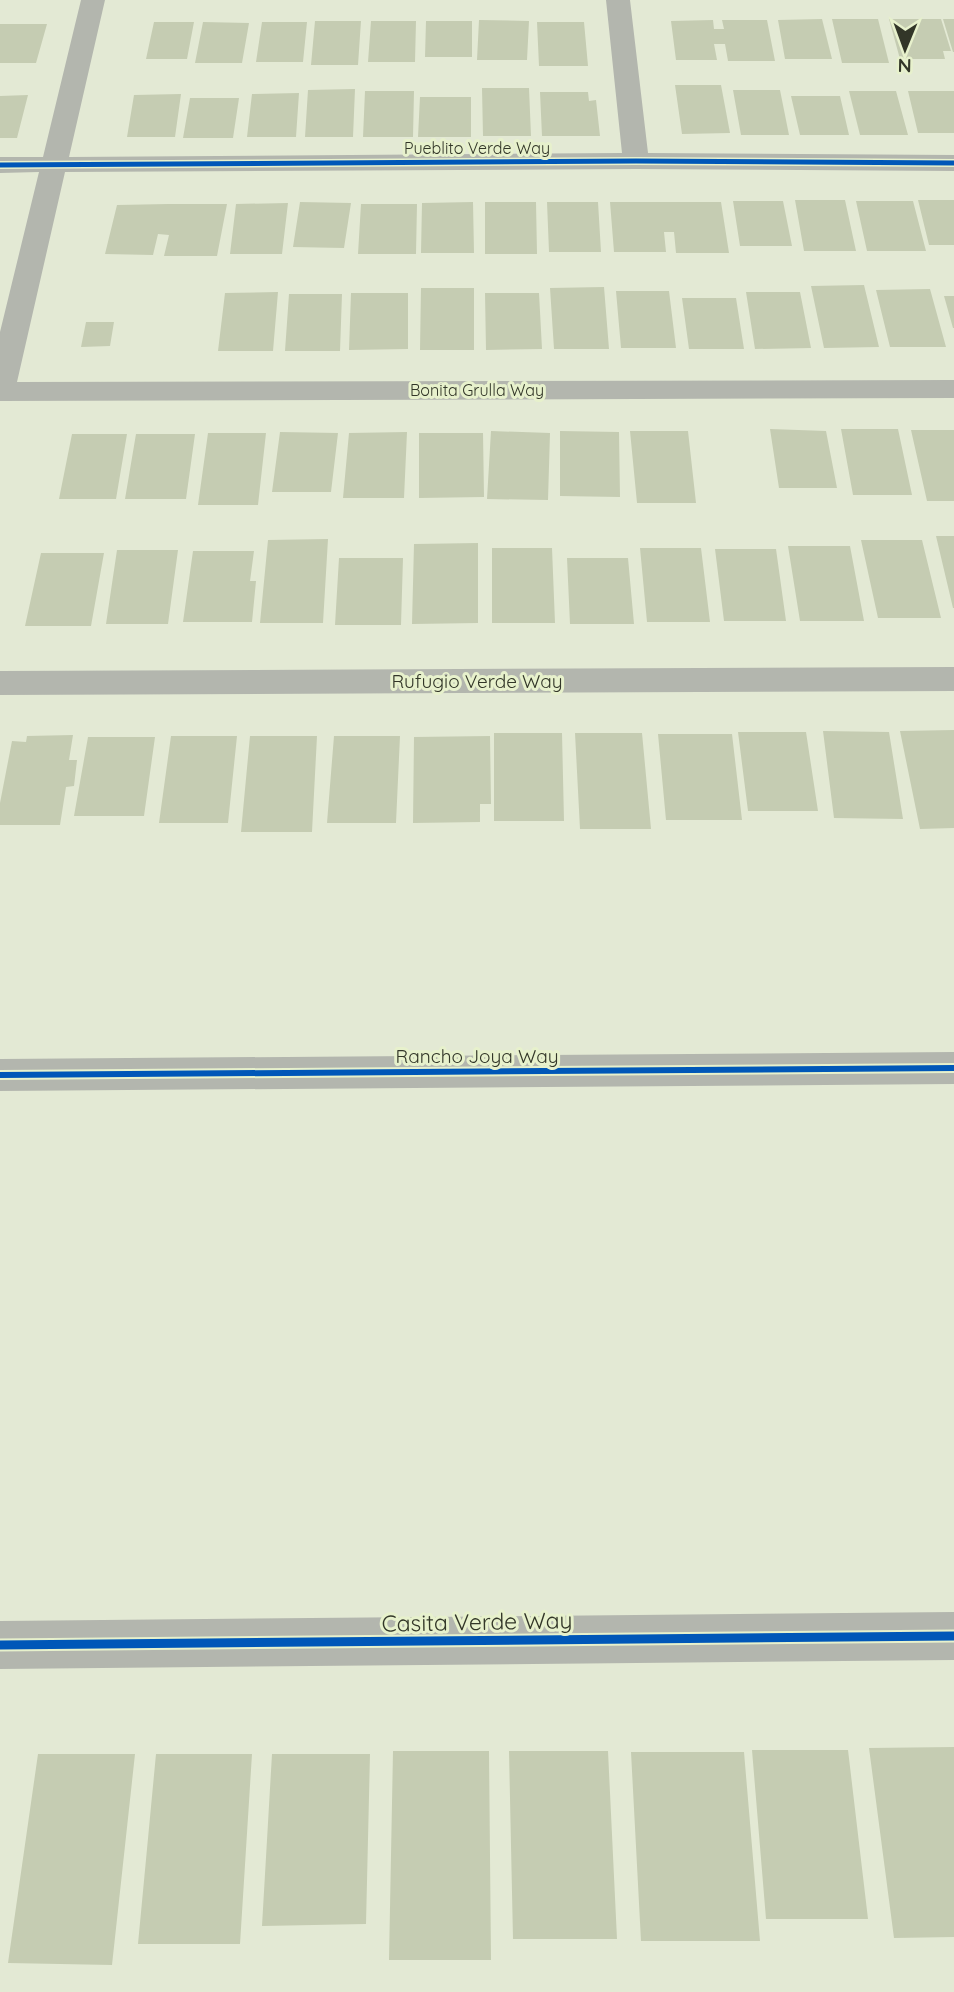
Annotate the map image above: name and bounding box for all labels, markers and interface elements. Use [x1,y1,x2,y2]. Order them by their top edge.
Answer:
north arrow [870,14,940,84]
text: N [898,54,912,78]
street label: Pueblito Verde Way [404,138,550,158]
street label: Bonita Grulla Way [410,380,544,400]
street label: Rufugio Verde Way [391,669,563,693]
street label: Rancho Joya Way [396,1044,558,1068]
street label: Casita Verde Way [381,1605,573,1638]

